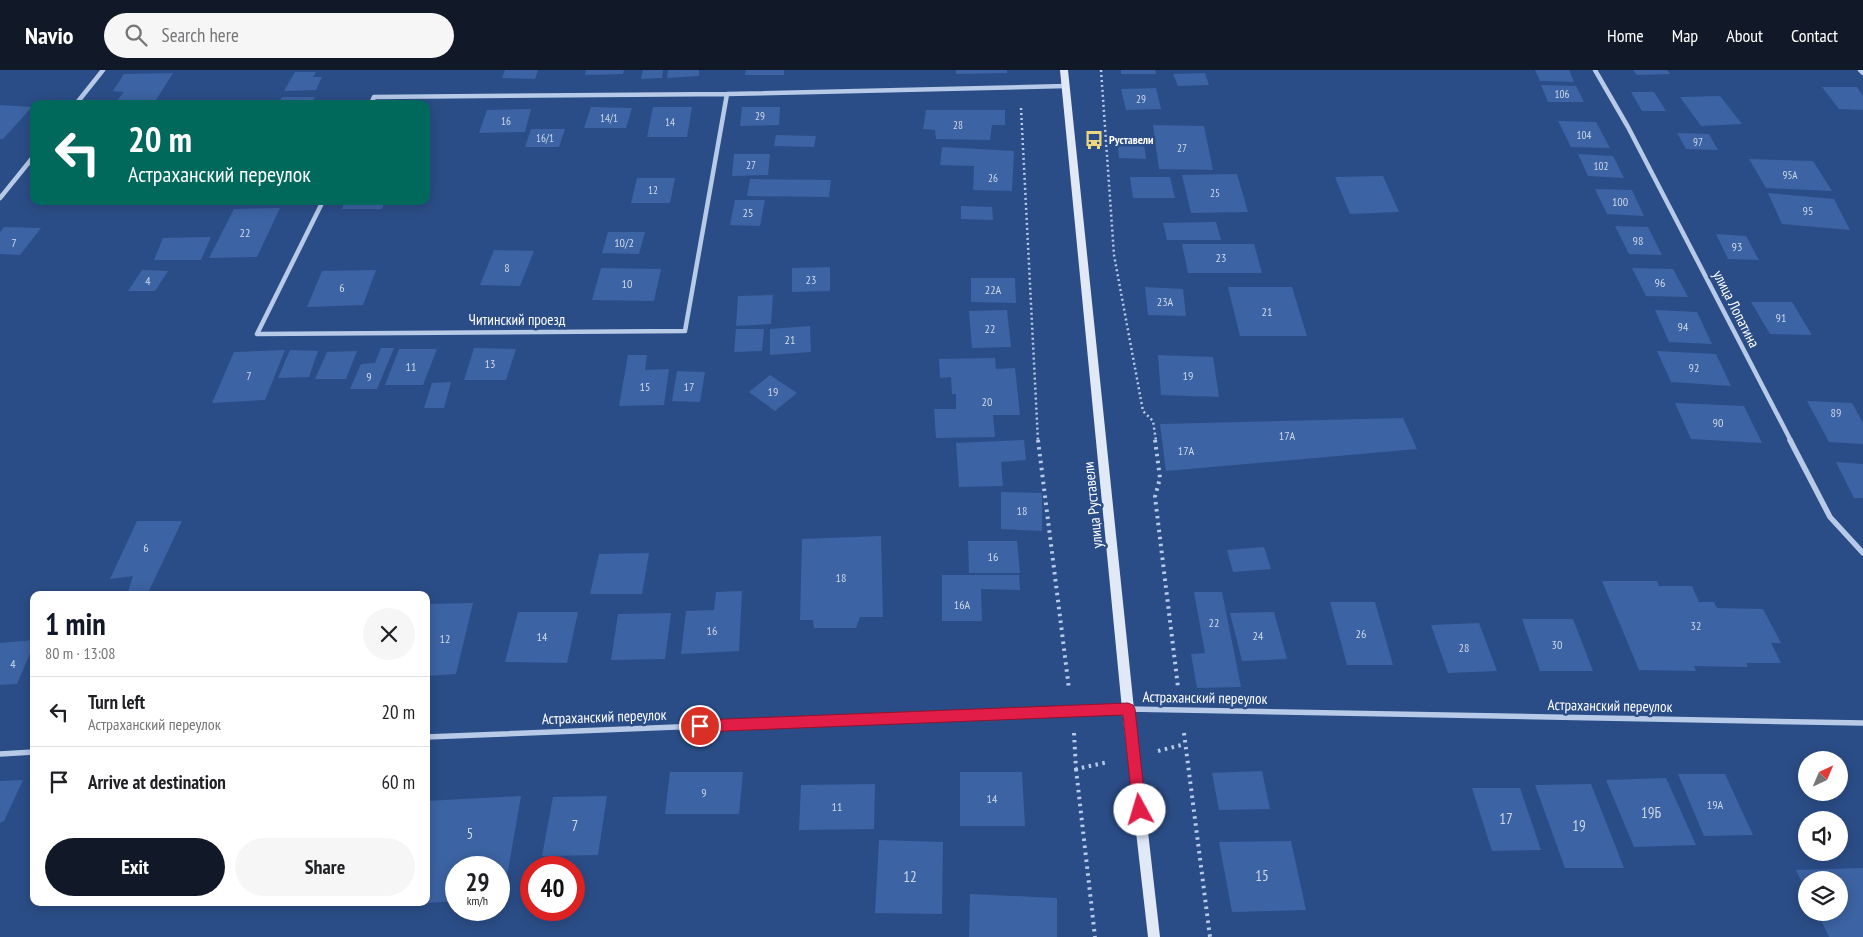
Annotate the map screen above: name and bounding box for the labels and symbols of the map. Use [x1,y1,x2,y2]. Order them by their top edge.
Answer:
house number: 106 [1555,87,1569,101]
house number: 29 [1136,92,1146,106]
house number: 29 [755,109,765,123]
house number: 14/1 [600,111,618,125]
house number: 16 [501,114,511,128]
house number: 14 [665,115,675,129]
house number: 28 [953,118,963,132]
house number: 104 [1577,128,1591,142]
bus stop icon: Руставели [1083,129,1105,151]
house number: 16/1 [536,131,554,145]
place label: Руставели [1109,132,1153,147]
house number: 97 [1693,135,1703,149]
house number: 27 [1177,141,1187,155]
house number: 27 [746,158,756,172]
house number: 102 [1594,159,1608,173]
house number: 95А [1782,168,1798,182]
house number: 26 [988,171,998,185]
house number: 12 [648,183,658,197]
house number: 25 [1210,186,1220,200]
house number: 100 [1612,194,1628,209]
house number: 95 [1803,203,1813,218]
house number: 25 [743,205,753,220]
house number: 22 [240,225,250,240]
house number: 98 [1633,233,1643,248]
house number: 7 [11,235,17,250]
house number: 10/2 [614,235,634,250]
house number: 93 [1732,239,1742,254]
house number: 23 [1216,250,1226,265]
house number: 8 [504,260,510,275]
street label: улица Лопатина [1709,267,1764,351]
house number: 23 [806,272,816,287]
house number: 4 [145,273,151,288]
house number: 96 [1655,275,1665,290]
house number: 10 [622,276,632,291]
house number: 6 [339,280,345,295]
house number: 22А [985,282,1002,297]
house number: 23А [1157,294,1174,309]
house number: 21 [1262,304,1272,319]
street label: Читинский проезд [469,310,566,329]
house number: 91 [1776,310,1786,325]
house number: 94 [1678,319,1689,334]
house number: 22 [985,321,995,336]
house number: 21 [785,332,795,347]
house number: 13 [485,356,495,371]
house number: 11 [406,359,416,374]
house number: 92 [1689,360,1699,375]
house number: 7 [246,368,252,383]
house number: 19 [1183,368,1193,383]
house number: 9 [366,369,372,384]
house number: 15 [640,379,650,394]
house number: 17 [684,379,694,394]
house number: 19 [768,384,778,399]
house number: 20 [982,394,992,409]
house number: 89 [1831,405,1841,420]
house number: 90 [1713,415,1723,430]
house number: 17А [1279,428,1296,443]
house number: 17А [1178,443,1195,458]
street label: улица Руставели [1079,461,1106,549]
house number: 18 [1017,503,1027,518]
house number: 6 [143,540,149,555]
house number: 16 [988,549,998,564]
house number: 18 [836,570,846,585]
house number: 16А [954,597,971,612]
house number: 22 [1209,615,1219,630]
house number: 32 [1691,618,1701,633]
house number: 16 [707,623,717,638]
house number: 26 [1356,626,1366,641]
house number: 24 [1253,628,1264,643]
house number: 14 [537,629,548,644]
house number: 12 [440,631,450,646]
house number: 30 [1552,637,1562,652]
house number: 28 [1459,640,1469,655]
house number: 4 [10,656,16,671]
street label: Астраханский переулок [1143,687,1268,708]
street label: Астраханский переулок [1548,695,1673,716]
street label: Астраханский переулок [541,705,667,728]
pin [679,705,721,747]
north arrow [1798,751,1848,801]
position arrow [1113,783,1165,835]
house number: 9 [701,785,707,800]
house number: 14 [987,791,998,806]
house number: 19А [1707,797,1724,812]
house number: 11 [832,799,842,814]
house number: 19Б [1641,803,1661,822]
house number: 17 [1499,809,1513,828]
house number: 7 [572,816,578,835]
house number: 19 [1572,816,1586,835]
house number: 5 [467,824,473,843]
speed limit sign: 40 [520,856,585,921]
house number: 15 [1255,866,1269,885]
house number: 12 [903,867,917,886]

